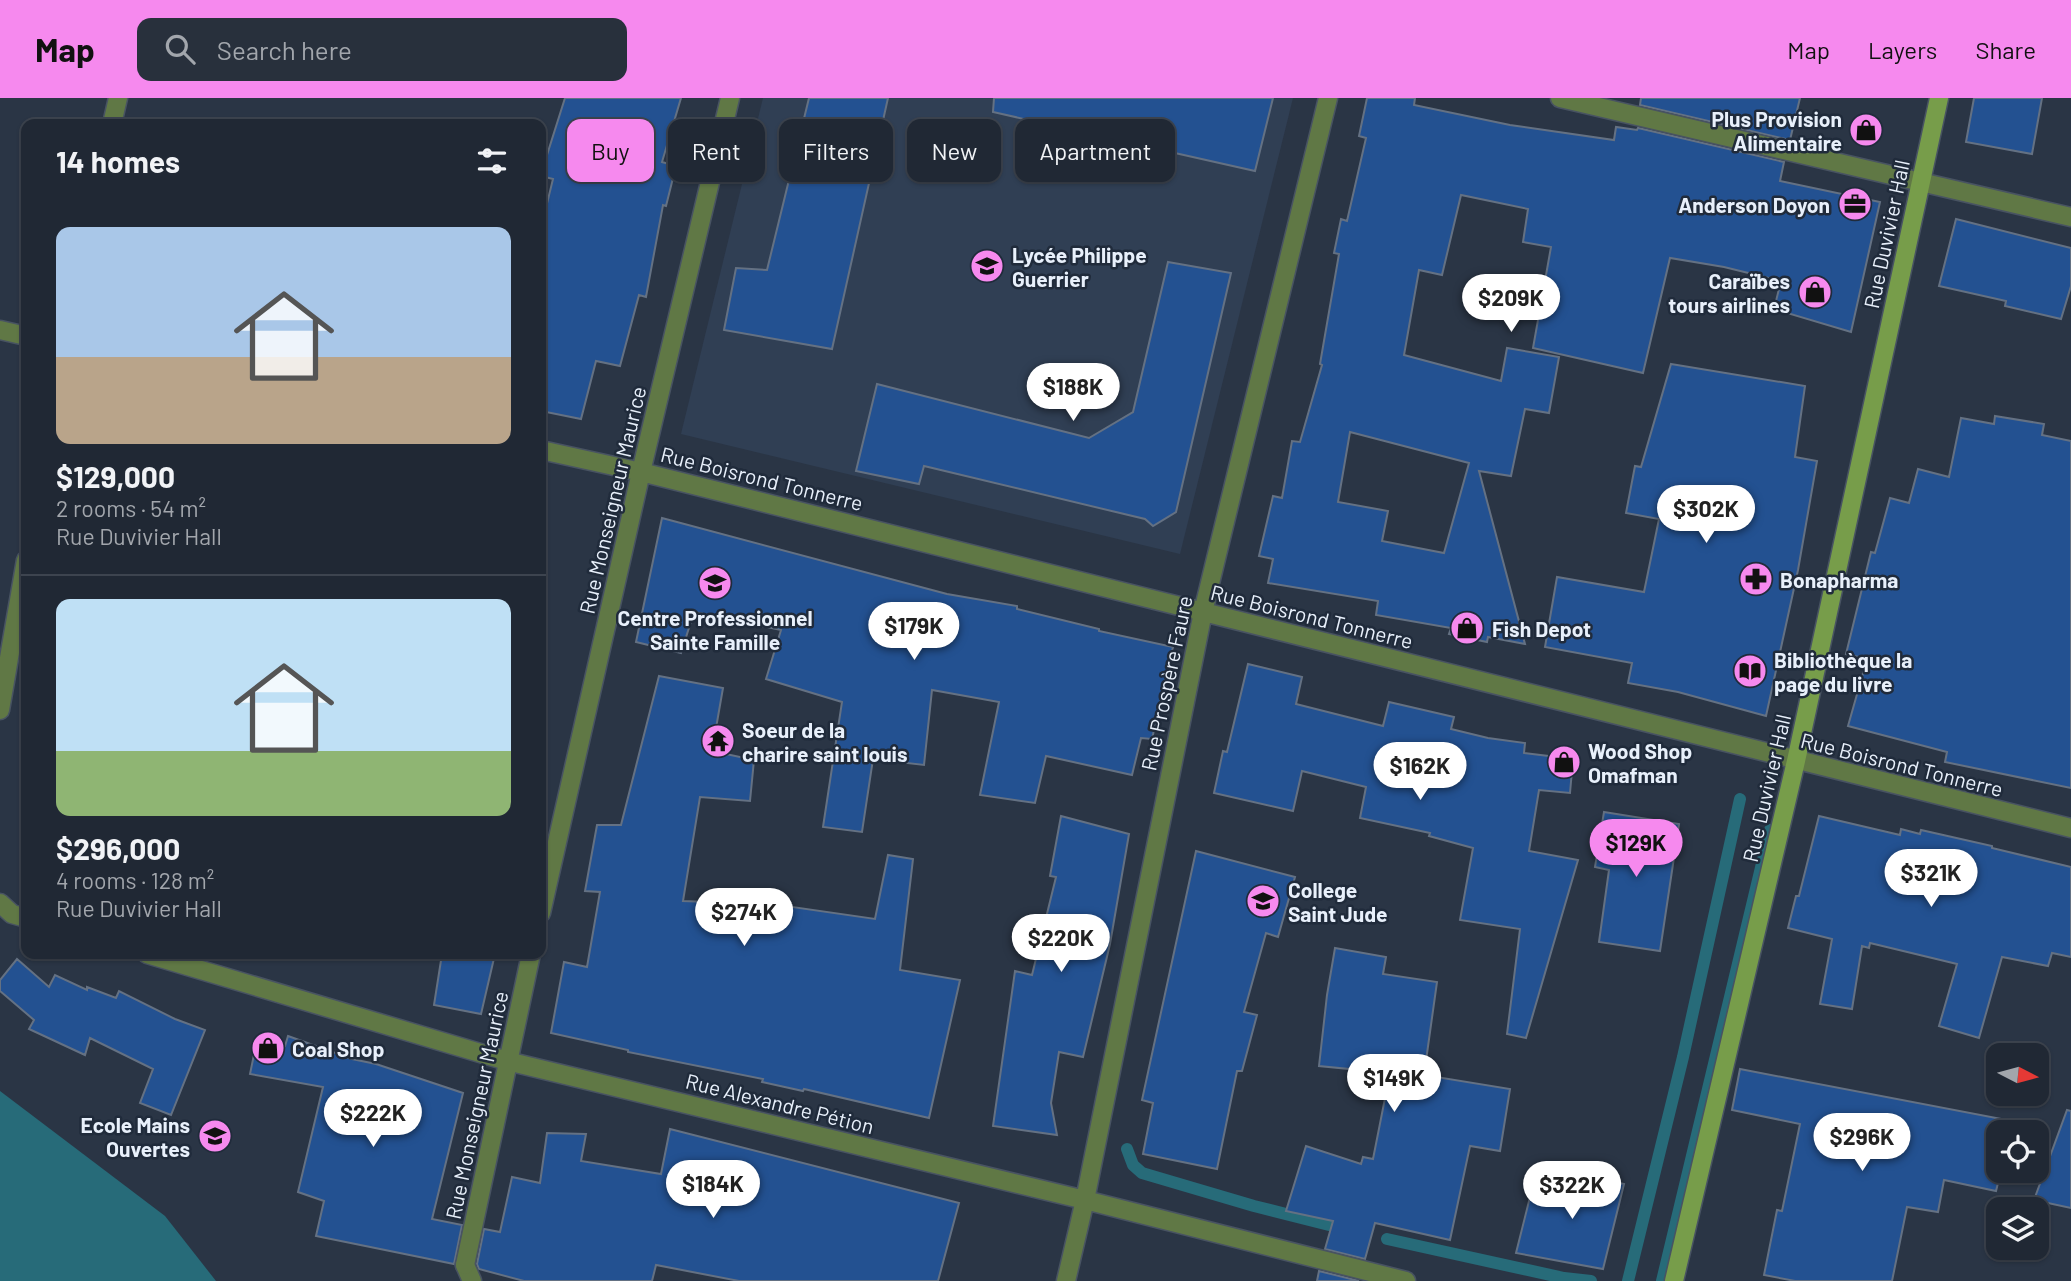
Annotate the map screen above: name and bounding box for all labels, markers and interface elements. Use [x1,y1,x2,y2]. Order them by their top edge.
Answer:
search box [137,18,627,81]
text: Map [35,29,95,69]
icon: search [161,30,199,68]
text: Search here [217,34,352,65]
text: Map [1787,35,1830,64]
text: Layers [1868,35,1937,64]
text: Share [1975,35,2036,64]
place label: Plus Provision Alimentaire [1711,106,1842,155]
shop icon: Plus Provision Alimentaire [1847,111,1885,149]
chip: Buy [567,119,654,182]
chip: Rent [668,119,765,182]
chip: Filters [779,119,893,182]
chip: New [907,119,1001,182]
chip: Apartment [1015,119,1175,182]
icon: filters [473,142,511,180]
text: 14 homes [56,143,180,179]
street label: Rue Duvivier Hall [1858,157,1914,311]
office icon: Anderson Doyon [1836,185,1874,223]
place label: Anderson Doyon [1678,192,1830,217]
place label: Lycée Philippe Guerrier [1012,242,1147,291]
school or university icon: Lycée Philippe Guerrier [968,247,1006,285]
place label: Caraïbes tours airlines [1668,268,1790,317]
icon: home [221,273,347,399]
shop icon: Caraïbes tours airlines [1796,273,1834,311]
pin: $209K [1462,274,1560,334]
text: $209K [1478,283,1544,311]
pin: $188K [1024,364,1122,423]
text: $188K [1043,372,1103,400]
street label: Rue Monseigneur Maurice [574,384,650,616]
street label: Rue Boisrond Tonnerre [658,441,866,515]
text: $129,000 [56,458,175,494]
pin: $302K [1657,486,1755,545]
text: 2 rooms · 54 m² [56,494,206,522]
text: $302K [1673,494,1739,522]
text: Rue Duvivier Hall [56,522,222,550]
pharmacy icon: Bonapharma [1737,560,1775,598]
school or university icon: Centre Professionnel Sainte Famille [696,564,734,602]
place label: Bonapharma [1780,567,1898,592]
street label: Rue Boisrond Tonnerre [1208,579,1416,653]
street label: Rue Prospère Faure [1135,593,1197,773]
pin: $179K [865,602,963,662]
place label: Centre Professionnel Sainte Famille [617,605,813,654]
shop icon: Fish Depot [1448,609,1486,647]
text: $179K [884,611,944,639]
place label: Fish Depot [1492,616,1591,641]
icon: home [221,645,347,771]
place label: Bibliothèque la page du livre [1774,647,1912,696]
library icon: Bibliothèque la page du livre [1731,652,1769,690]
street label: Rue Duvivier Hall [1737,711,1795,865]
place label: Soeur de la charire saint louis [742,717,908,766]
temple icon: Soeur de la charire saint louis [699,722,737,760]
street label: Rue Boisrond Tonnerre [1798,727,2006,801]
place label: Wood Shop Omafman [1588,738,1692,787]
pin: $162K [1371,742,1469,802]
shop icon: Wood Shop Omafman [1545,743,1583,781]
text: $162K [1390,751,1450,779]
pin: $129K [1587,820,1685,879]
text: $129K [1606,828,1666,856]
text: $296,000 [56,830,180,866]
pin: $321K [1882,850,1980,909]
text: $321K [1901,858,1961,886]
text: 4 rooms · 128 m² [56,866,214,894]
place label: College Saint Jude [1288,877,1388,926]
school or university icon: College Saint Jude [1244,882,1282,920]
pin: $274K [695,888,793,948]
text: Rue Duvivier Hall [56,894,222,922]
text: $274K [711,897,777,925]
pin: $220K [1012,914,1110,974]
text: $220K [1028,923,1094,951]
street label: Rue Monseigneur Maurice [440,989,512,1221]
shop icon: Coal Shop [249,1029,287,1067]
place label: Coal Shop [292,1036,384,1061]
north arrow [1986,1043,2049,1106]
map controls [1986,1043,2049,1260]
pin: $149K [1345,1054,1443,1114]
text: $149K [1363,1063,1425,1091]
street label: Rue Alexandre Pétion [683,1068,877,1138]
pin: $222K [324,1090,422,1149]
text: $222K [340,1098,406,1126]
place label: Ecole Mains Ouvertes [81,1112,190,1161]
pin: $296K [1813,1114,1911,1173]
school or university icon: Ecole Mains Ouvertes [196,1117,234,1155]
button: locate [1986,1120,2049,1183]
text: $296K [1830,1122,1895,1150]
pin: $184K [664,1160,762,1220]
pin: $322K [1523,1162,1621,1221]
text: $184K [682,1169,744,1197]
text: $322K [1539,1170,1605,1198]
button: layers [1986,1197,2049,1260]

